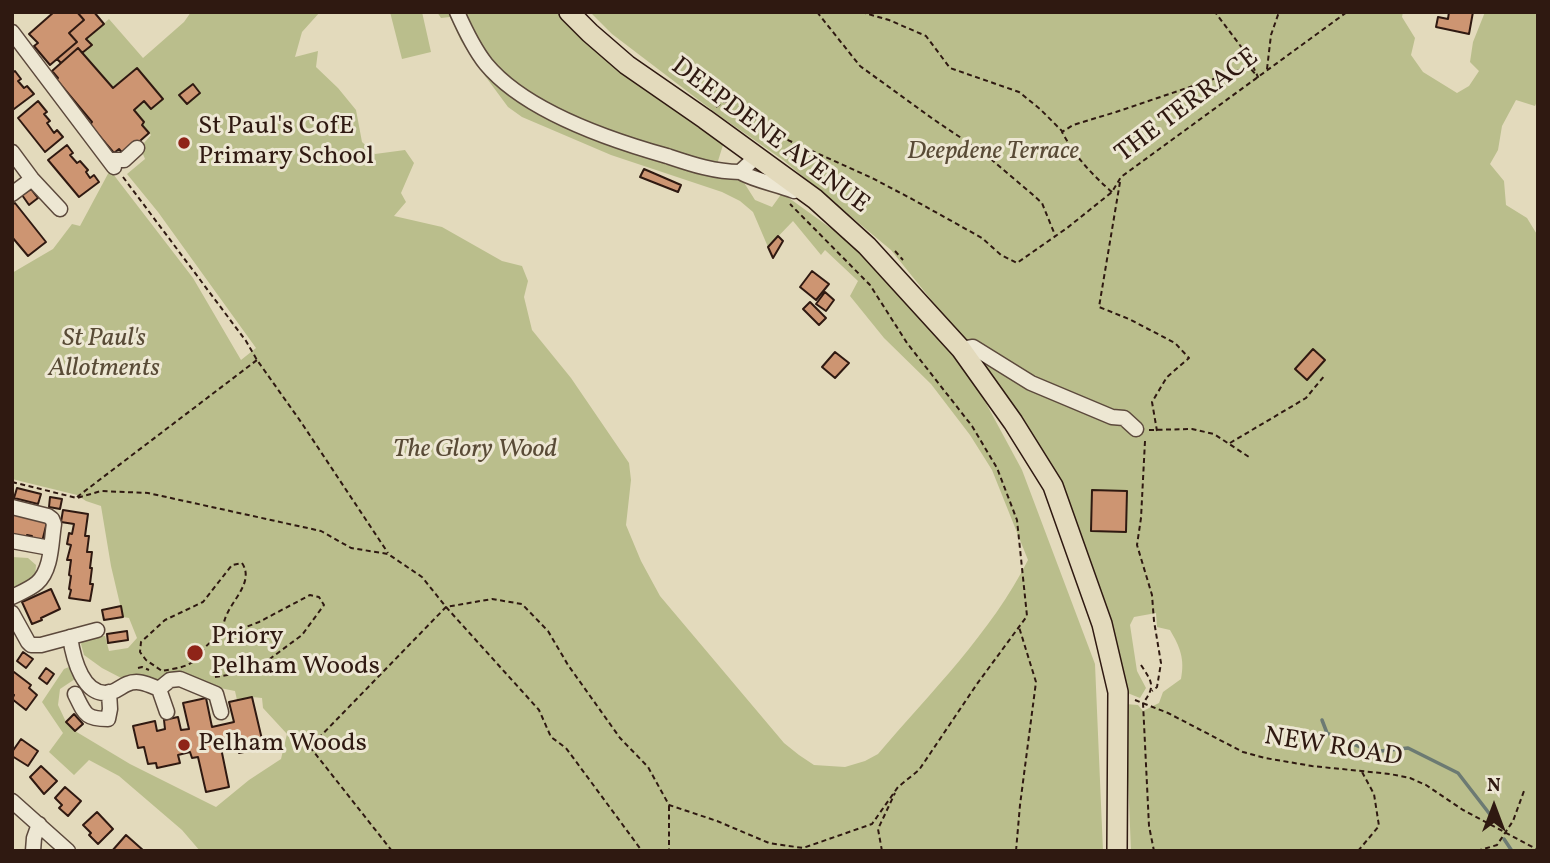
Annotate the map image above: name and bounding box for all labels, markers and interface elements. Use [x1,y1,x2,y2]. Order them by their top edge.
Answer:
street label: THE TERRACE [1110,43,1266,171]
street label: DEEPDENE AVENUE [664,52,874,222]
place label: St Paul's CofE Primary School [198,112,374,174]
marker: St Paul's CofE Primary School [176,135,192,151]
park label: Deepdene Terrace [907,137,1079,169]
park label: St Paul's Allotments [48,324,160,386]
park label: The Glory Wood [393,435,557,467]
place label: Priory Pelham Woods [211,622,380,684]
marker: Priory Pelham Woods [185,643,205,663]
street label: NEW ROAD [1262,723,1404,775]
place label: Pelham Woods [198,729,367,761]
marker: Pelham Woods [176,737,192,753]
north arrow [1459,772,1529,842]
text: N [1487,773,1501,799]

